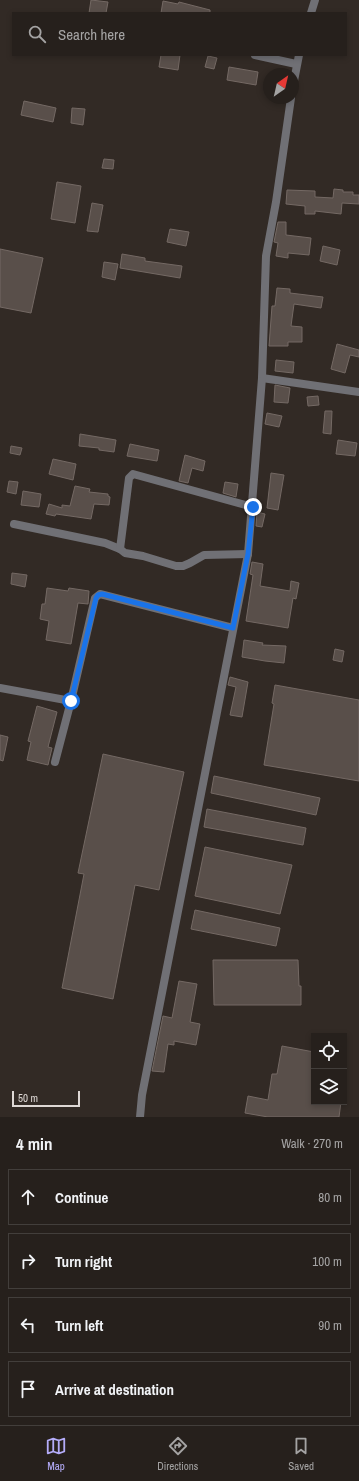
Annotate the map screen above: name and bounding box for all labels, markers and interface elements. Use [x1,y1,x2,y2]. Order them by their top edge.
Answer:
search box [12,12,347,56]
icon: search [26,23,48,45]
text: Search here [58,24,125,45]
north arrow [263,68,299,104]
route end [244,498,262,516]
route start [62,692,80,710]
map controls [311,1033,347,1105]
button: locate [311,1033,347,1069]
button: layers [311,1069,347,1105]
scale bar [12,1089,80,1108]
text: 50 m [18,1091,38,1105]
text: 4 min [16,1132,52,1155]
text: Walk · 270 m [281,1135,343,1152]
icon: ahead [17,1186,39,1208]
text: Continue [55,1187,108,1208]
text: 80 m [318,1189,342,1206]
icon: right [17,1250,39,1272]
text: Turn right [55,1251,112,1272]
text: 100 m [312,1253,342,1270]
icon: left [17,1314,39,1336]
text: Turn left [55,1315,103,1336]
text: 90 m [318,1317,342,1334]
icon: arrive [17,1378,39,1400]
text: Arrive at destination [55,1379,174,1400]
tab: Map [45,1435,67,1473]
tab: Directions [157,1435,198,1473]
tab: Saved [288,1435,314,1473]

